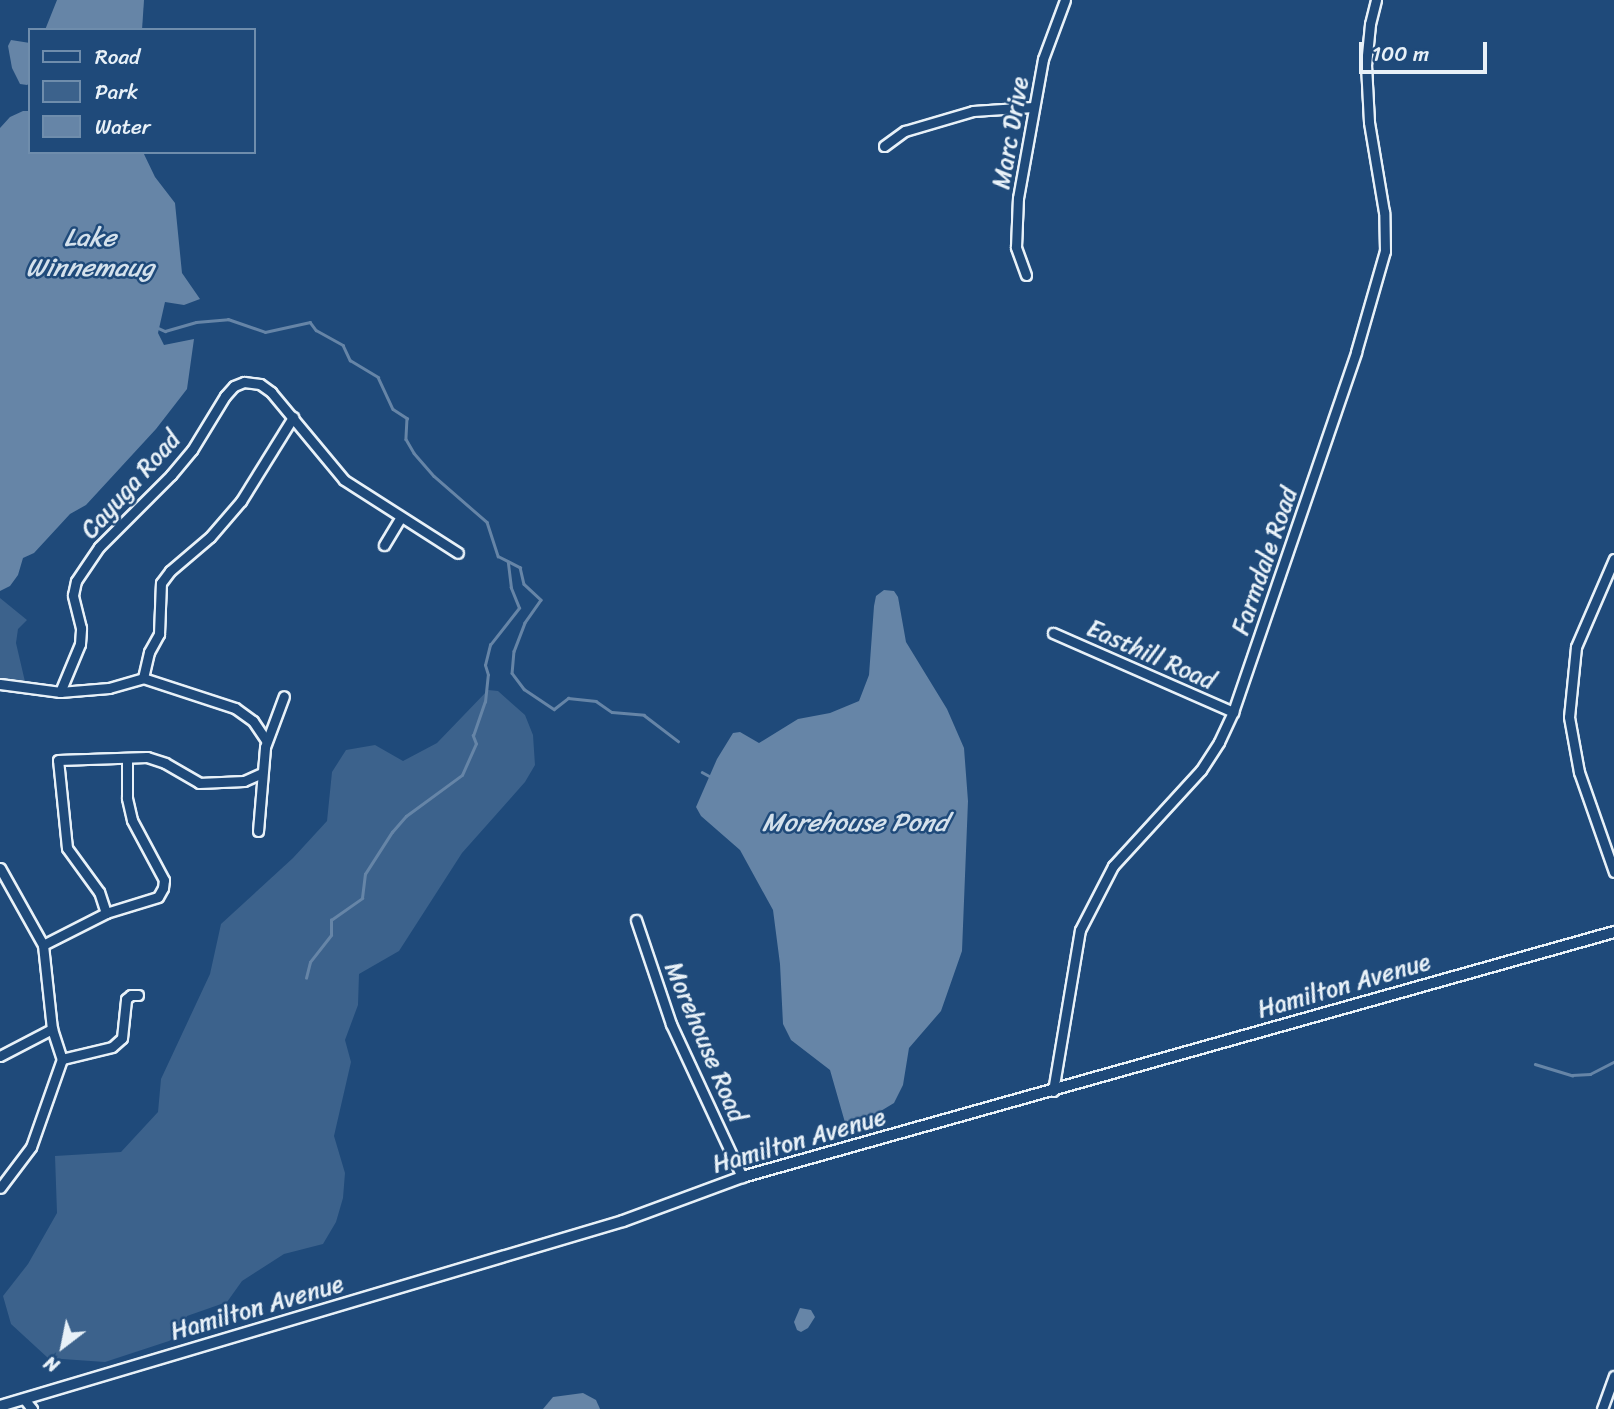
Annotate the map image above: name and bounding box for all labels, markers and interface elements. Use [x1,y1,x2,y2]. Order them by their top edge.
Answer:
legend [28,28,256,154]
scale bar [1362,28,1490,72]
text: 100 m [1372,35,1429,73]
text: Road [95,38,140,76]
text: Park [95,73,138,111]
street label: Marc Drive [987,74,1035,192]
text: Water [95,108,150,146]
water label: Lake Winnemaug [26,222,154,284]
street label: Cayuga Road [75,425,187,545]
street label: Farmdale Road [1226,483,1304,639]
street label: Easthill Road [1082,614,1220,696]
water label: Morehouse Pond [762,807,948,839]
street label: Hamilton Avenue [1254,948,1434,1024]
street label: Morehouse Road [658,958,752,1126]
street label: Hamilton Avenue [709,1103,889,1179]
street label: Hamilton Avenue [167,1270,347,1346]
north arrow [28,1311,98,1381]
text: N [37,1347,66,1382]

